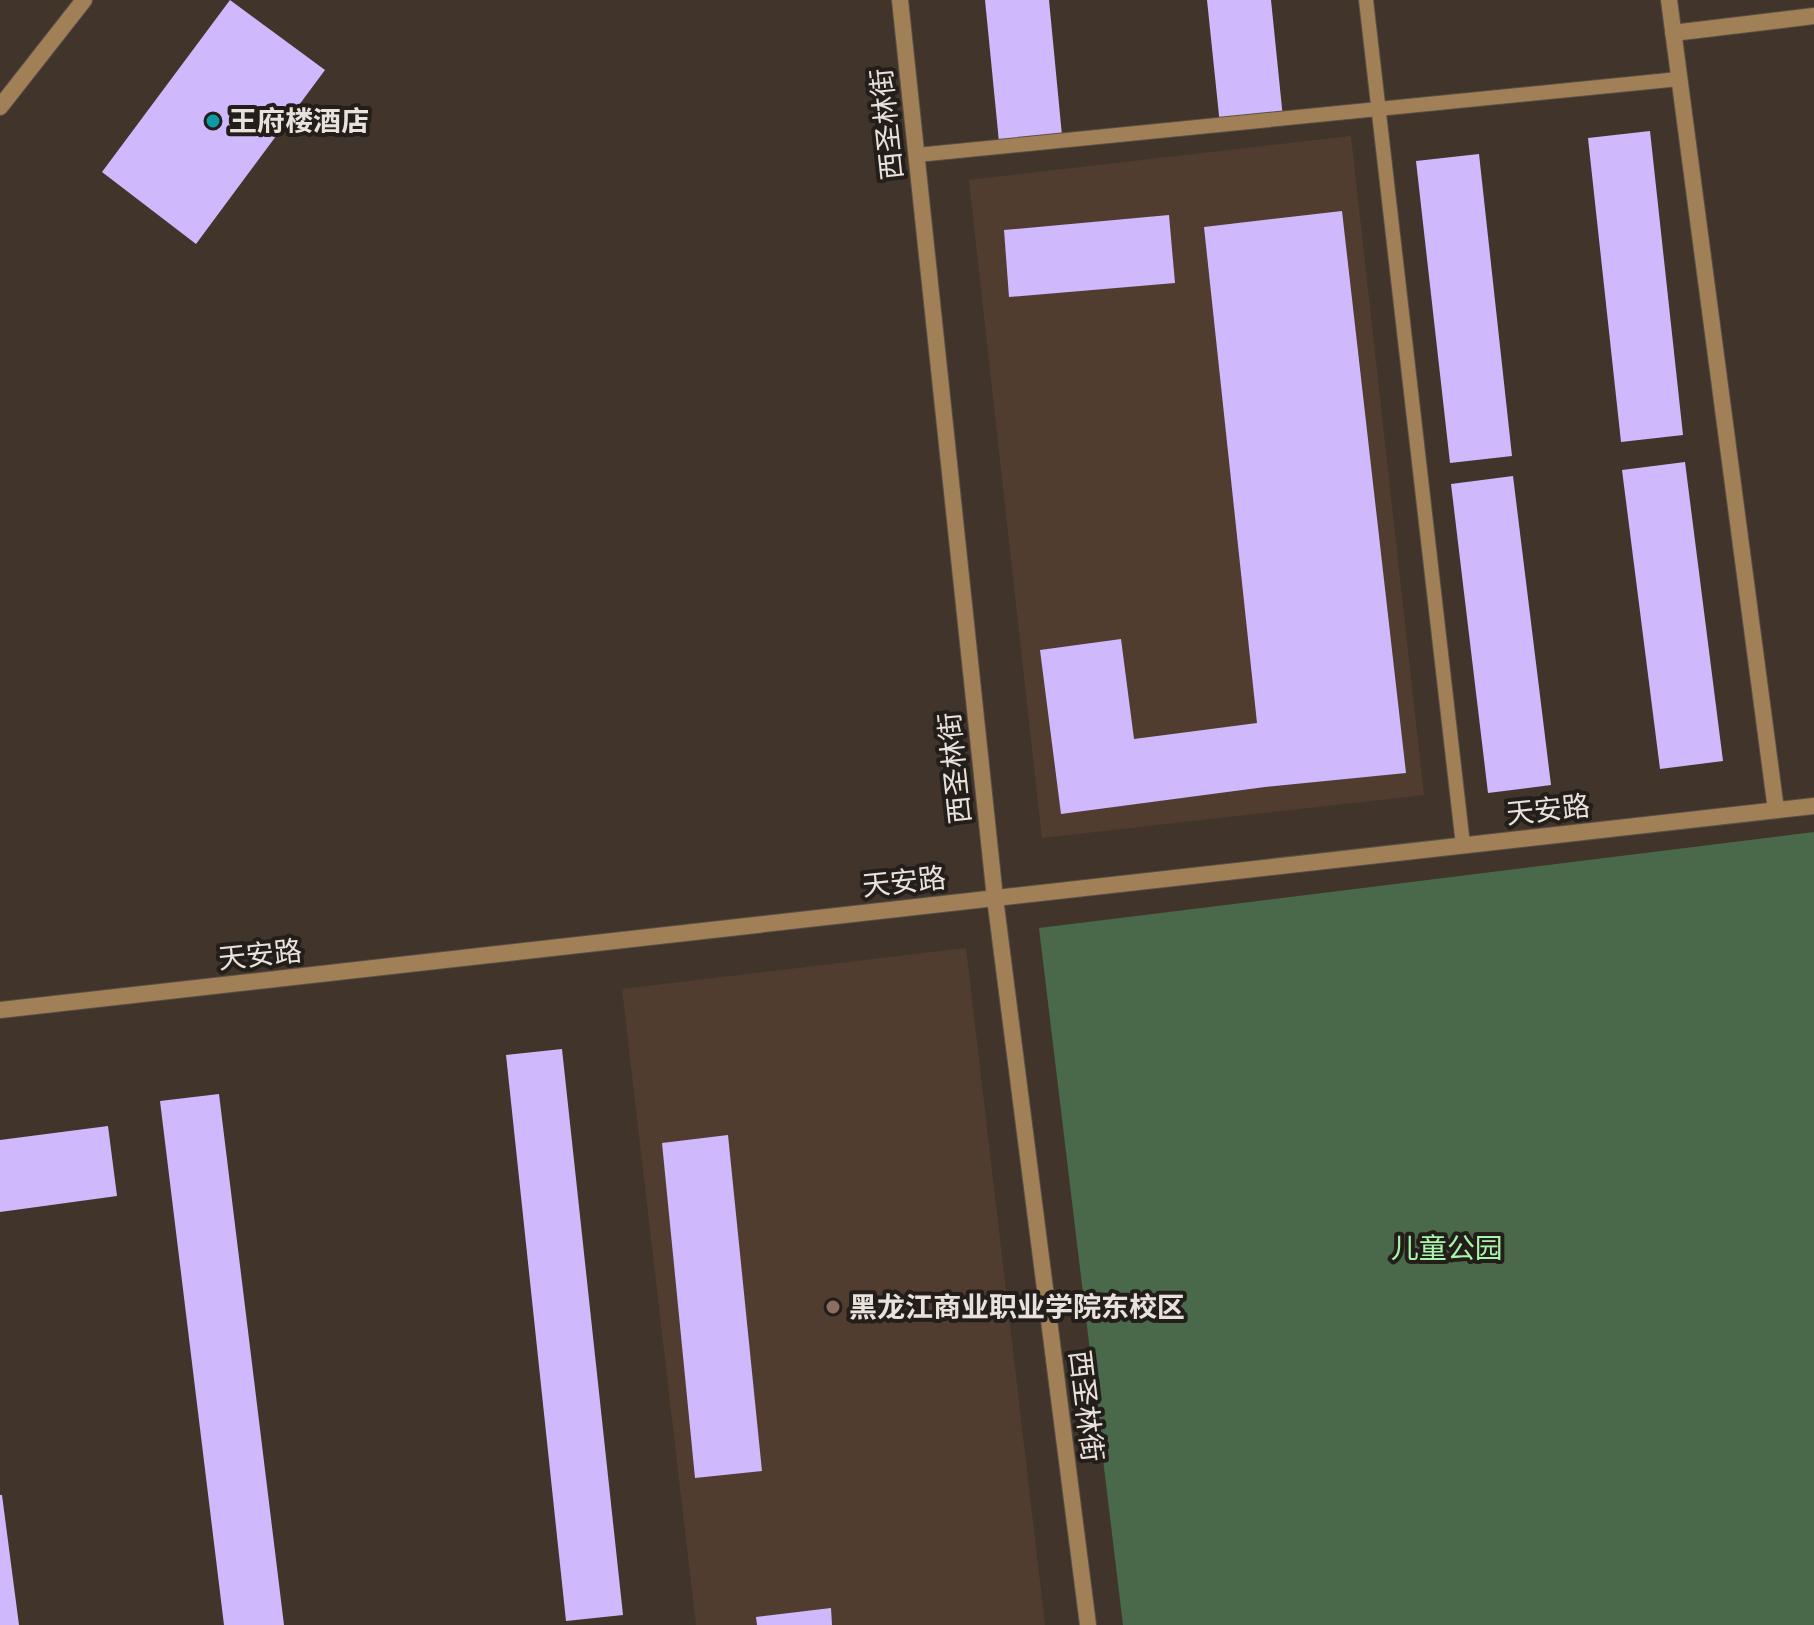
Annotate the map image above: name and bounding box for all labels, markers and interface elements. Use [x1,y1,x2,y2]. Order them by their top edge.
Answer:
street label: 西圣林街 [866,67,908,181]
place label: 王府楼酒店 [229,106,369,137]
marker: 王府楼酒店 [204,112,222,130]
street label: 西圣林街 [934,711,976,825]
street label: 天安路 [1505,790,1591,830]
street label: 天安路 [861,862,947,902]
street label: 天安路 [217,935,303,975]
park label: 儿童公园 [1391,1233,1503,1264]
place label: 黑龙江商业职业学院东校区 [849,1292,1185,1323]
marker: 黑龙江商业职业学院东校区 [824,1298,842,1316]
street label: 西圣林街 [1064,1349,1108,1463]

